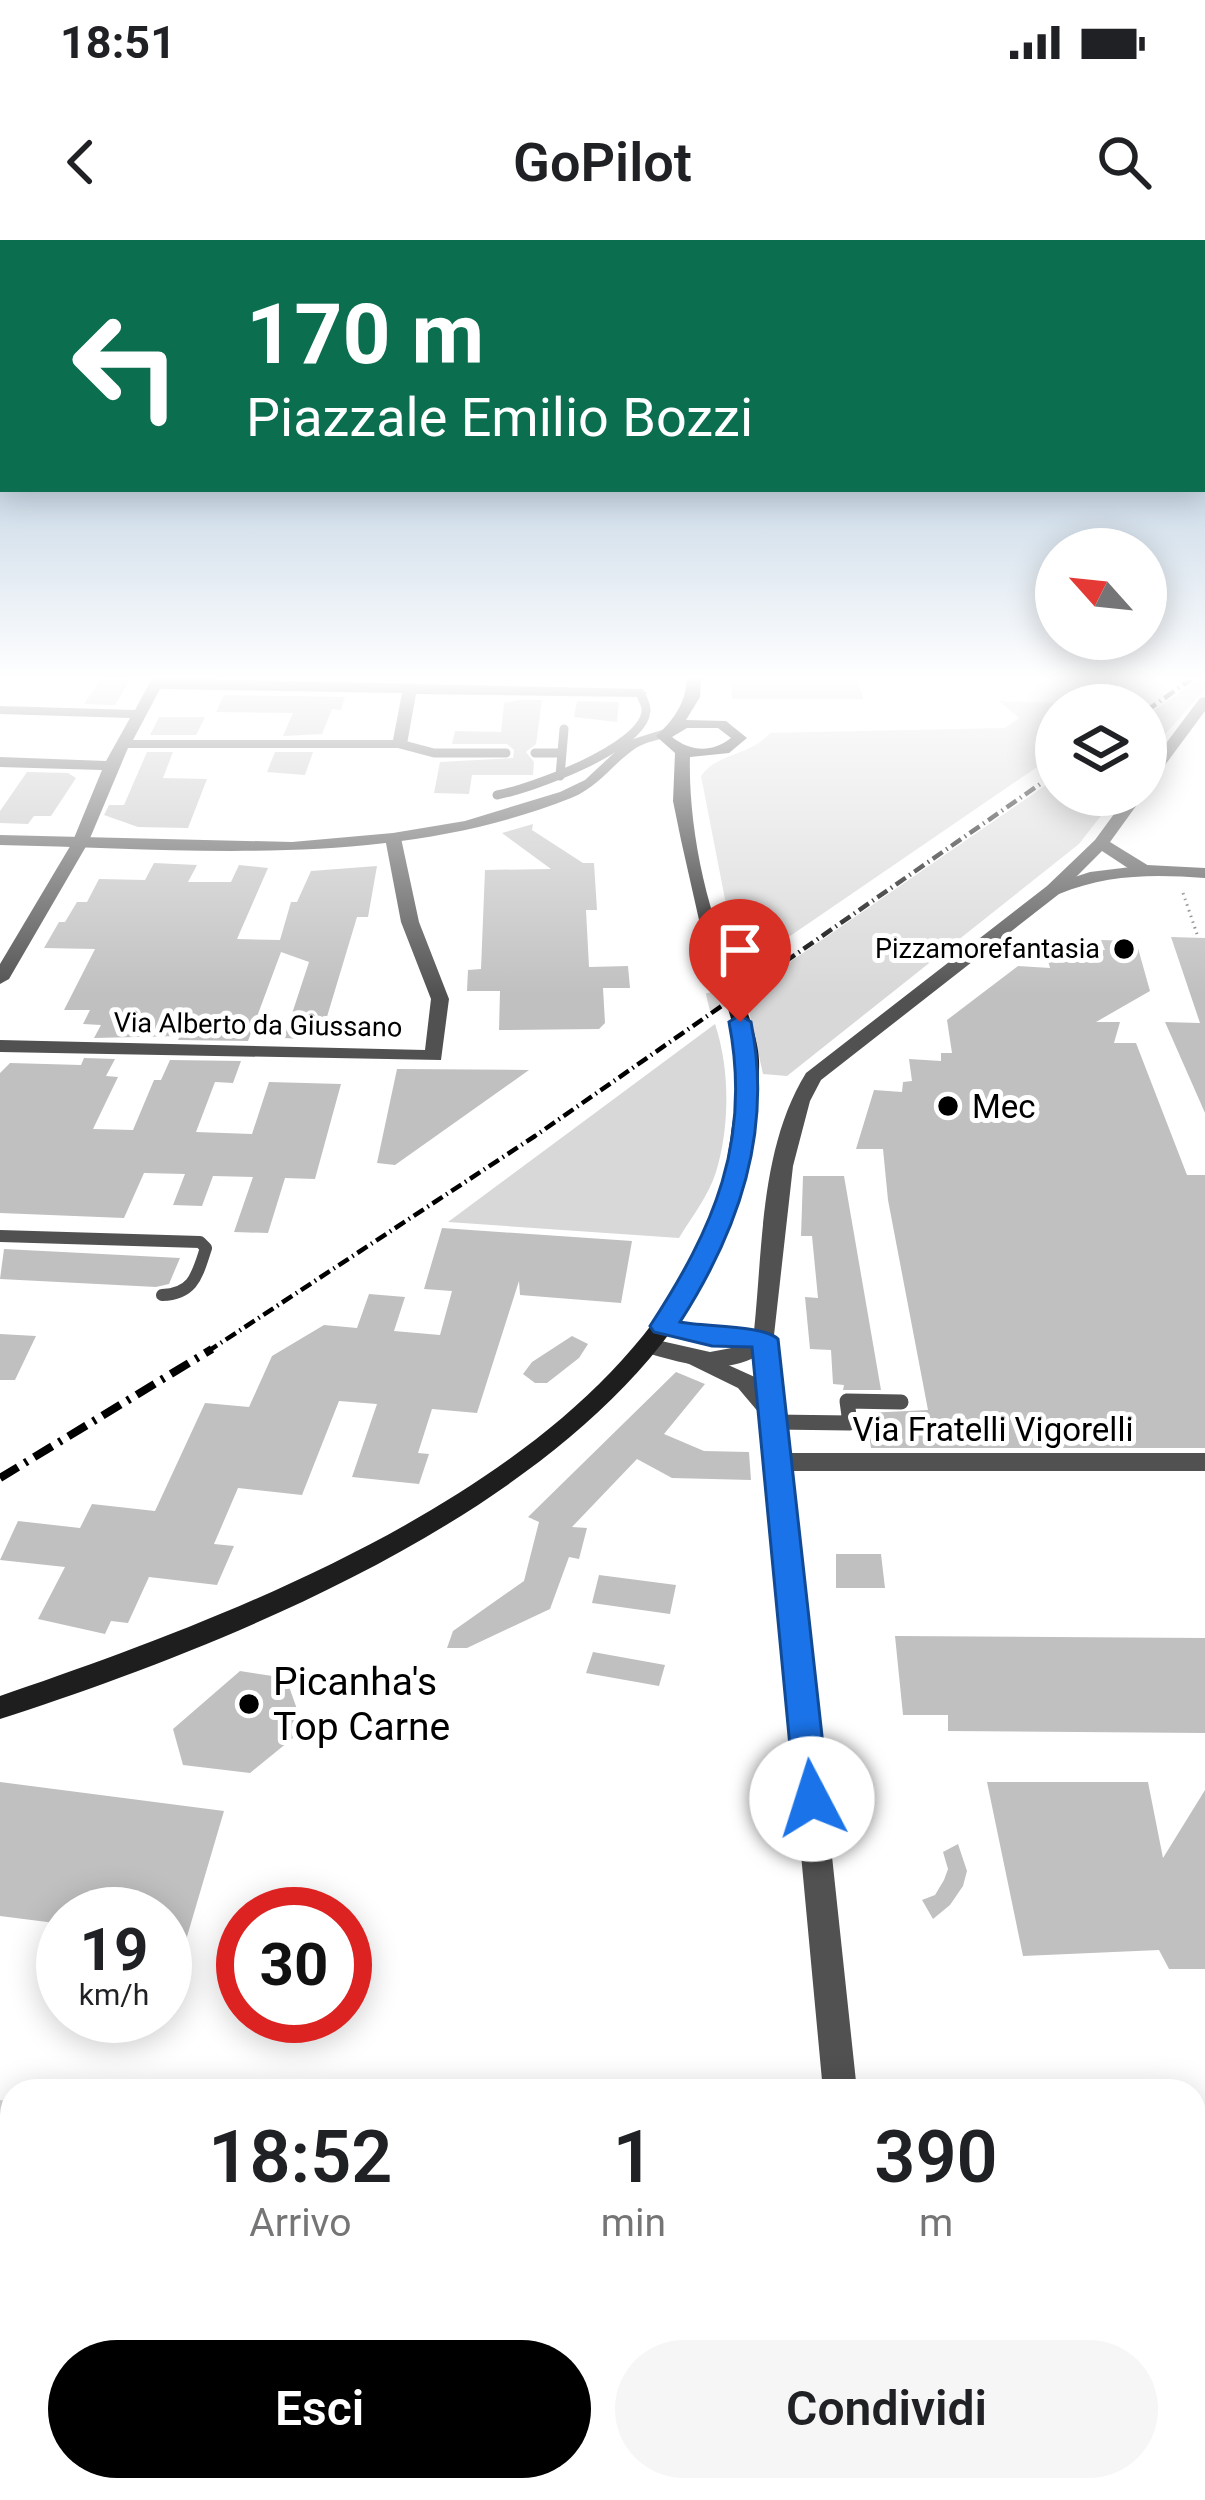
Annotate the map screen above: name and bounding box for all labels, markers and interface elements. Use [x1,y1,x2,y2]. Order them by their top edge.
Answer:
text: 18:51 [60,16,176,69]
icon: back [48,129,114,195]
icon: search [1091,129,1157,195]
text: GoPilot [513,131,692,194]
text: 170 m [246,285,484,384]
icon: left [48,288,204,444]
text: Piazzale Emilio Bozzi [246,386,753,449]
north arrow [1035,528,1167,660]
map controls [1035,528,1167,816]
button: layers [1035,684,1167,816]
pin [689,899,791,1022]
icon: arrive [707,917,773,983]
place label: Pizzamorefantasia [875,933,1100,965]
marker: Pizzamorefantasia [1111,936,1137,962]
street label: Via Alberto da Giussano [113,1006,403,1044]
place label: Mec [972,1087,1036,1126]
marker: Mec [935,1093,961,1119]
street label: Via Fratelli Vigorelli [853,1410,1133,1449]
place label: Picanha's Top Carne [273,1659,450,1750]
marker: Picanha's Top Carne [236,1691,262,1717]
position arrow [749,1736,875,1862]
speed limit sign: 30 [216,1887,372,2043]
text: 19 [80,1914,148,1985]
text: km/h [79,1977,149,2012]
text: 18:52 [208,2115,392,2200]
text: 1 [613,2115,654,2200]
text: 390 [874,2115,998,2200]
text: Arrivo [249,2200,351,2246]
text: min [601,2200,666,2246]
text: m [919,2200,953,2246]
button: Esci [48,2340,591,2478]
button: Condividi [615,2340,1158,2478]

